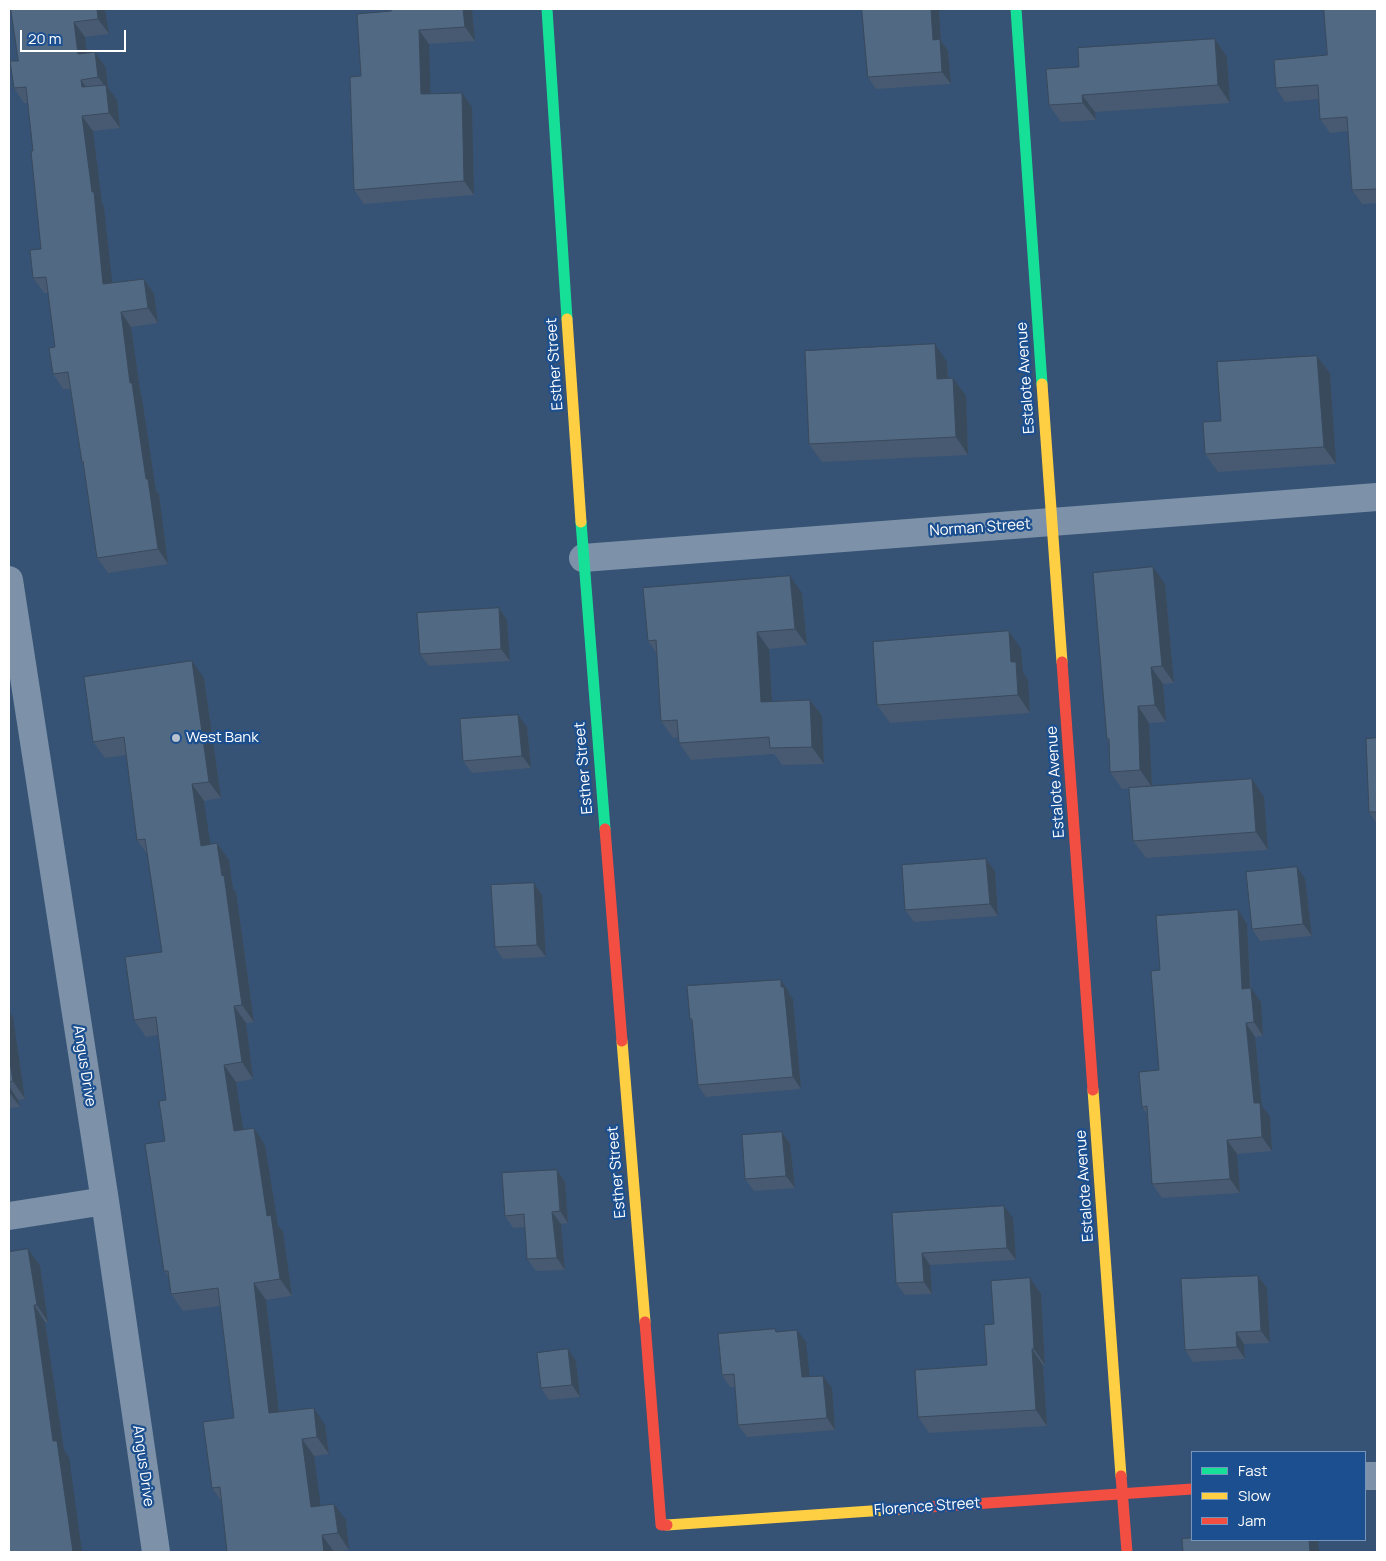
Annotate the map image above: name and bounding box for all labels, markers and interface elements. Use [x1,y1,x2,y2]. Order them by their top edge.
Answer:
scale bar [22,20,129,52]
text: 20 m [28,28,61,49]
street label: Esther Street [543,317,567,411]
street label: Estalote Avenue [1013,322,1039,434]
street label: Norman Street [929,515,1031,541]
street label: Esther Street [571,721,597,815]
street label: Estalote Avenue [1043,726,1069,838]
place label: West Bank [186,729,259,747]
marker: West Bank [170,732,182,744]
street label: Angus Drive [69,1024,99,1108]
street label: Esther Street [604,1125,630,1219]
street label: Estalote Avenue [1072,1130,1098,1242]
street label: Angus Drive [128,1424,158,1508]
legend [1191,1451,1366,1541]
text: Fast [1238,1460,1267,1481]
text: Slow [1238,1485,1271,1506]
street label: Florence Street [873,1494,981,1520]
text: Jam [1238,1510,1266,1531]

